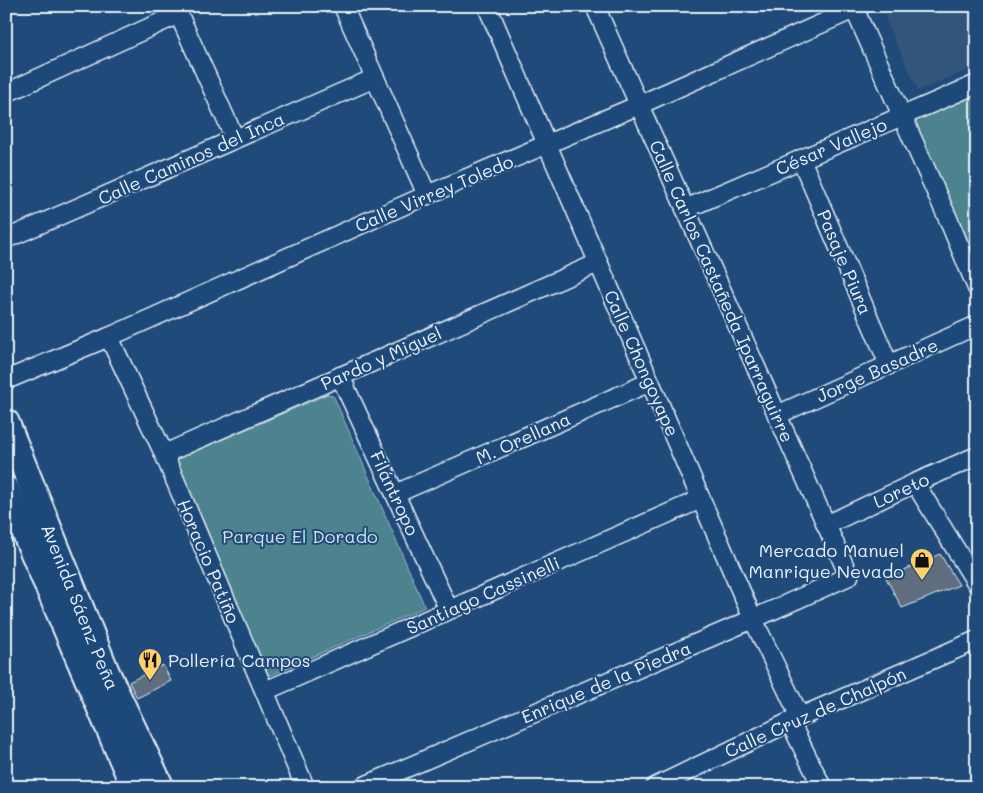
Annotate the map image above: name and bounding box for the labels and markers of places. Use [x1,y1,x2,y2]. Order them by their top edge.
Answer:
place label: Mercado Manuel Manrique Nevado [748,538,904,583]
shop icon: Mercado Manuel Manrique Nevado [909,547,935,581]
restaurant icon: Pollería Campos [137,647,163,681]
place label: Pollería Campos [168,648,310,672]

